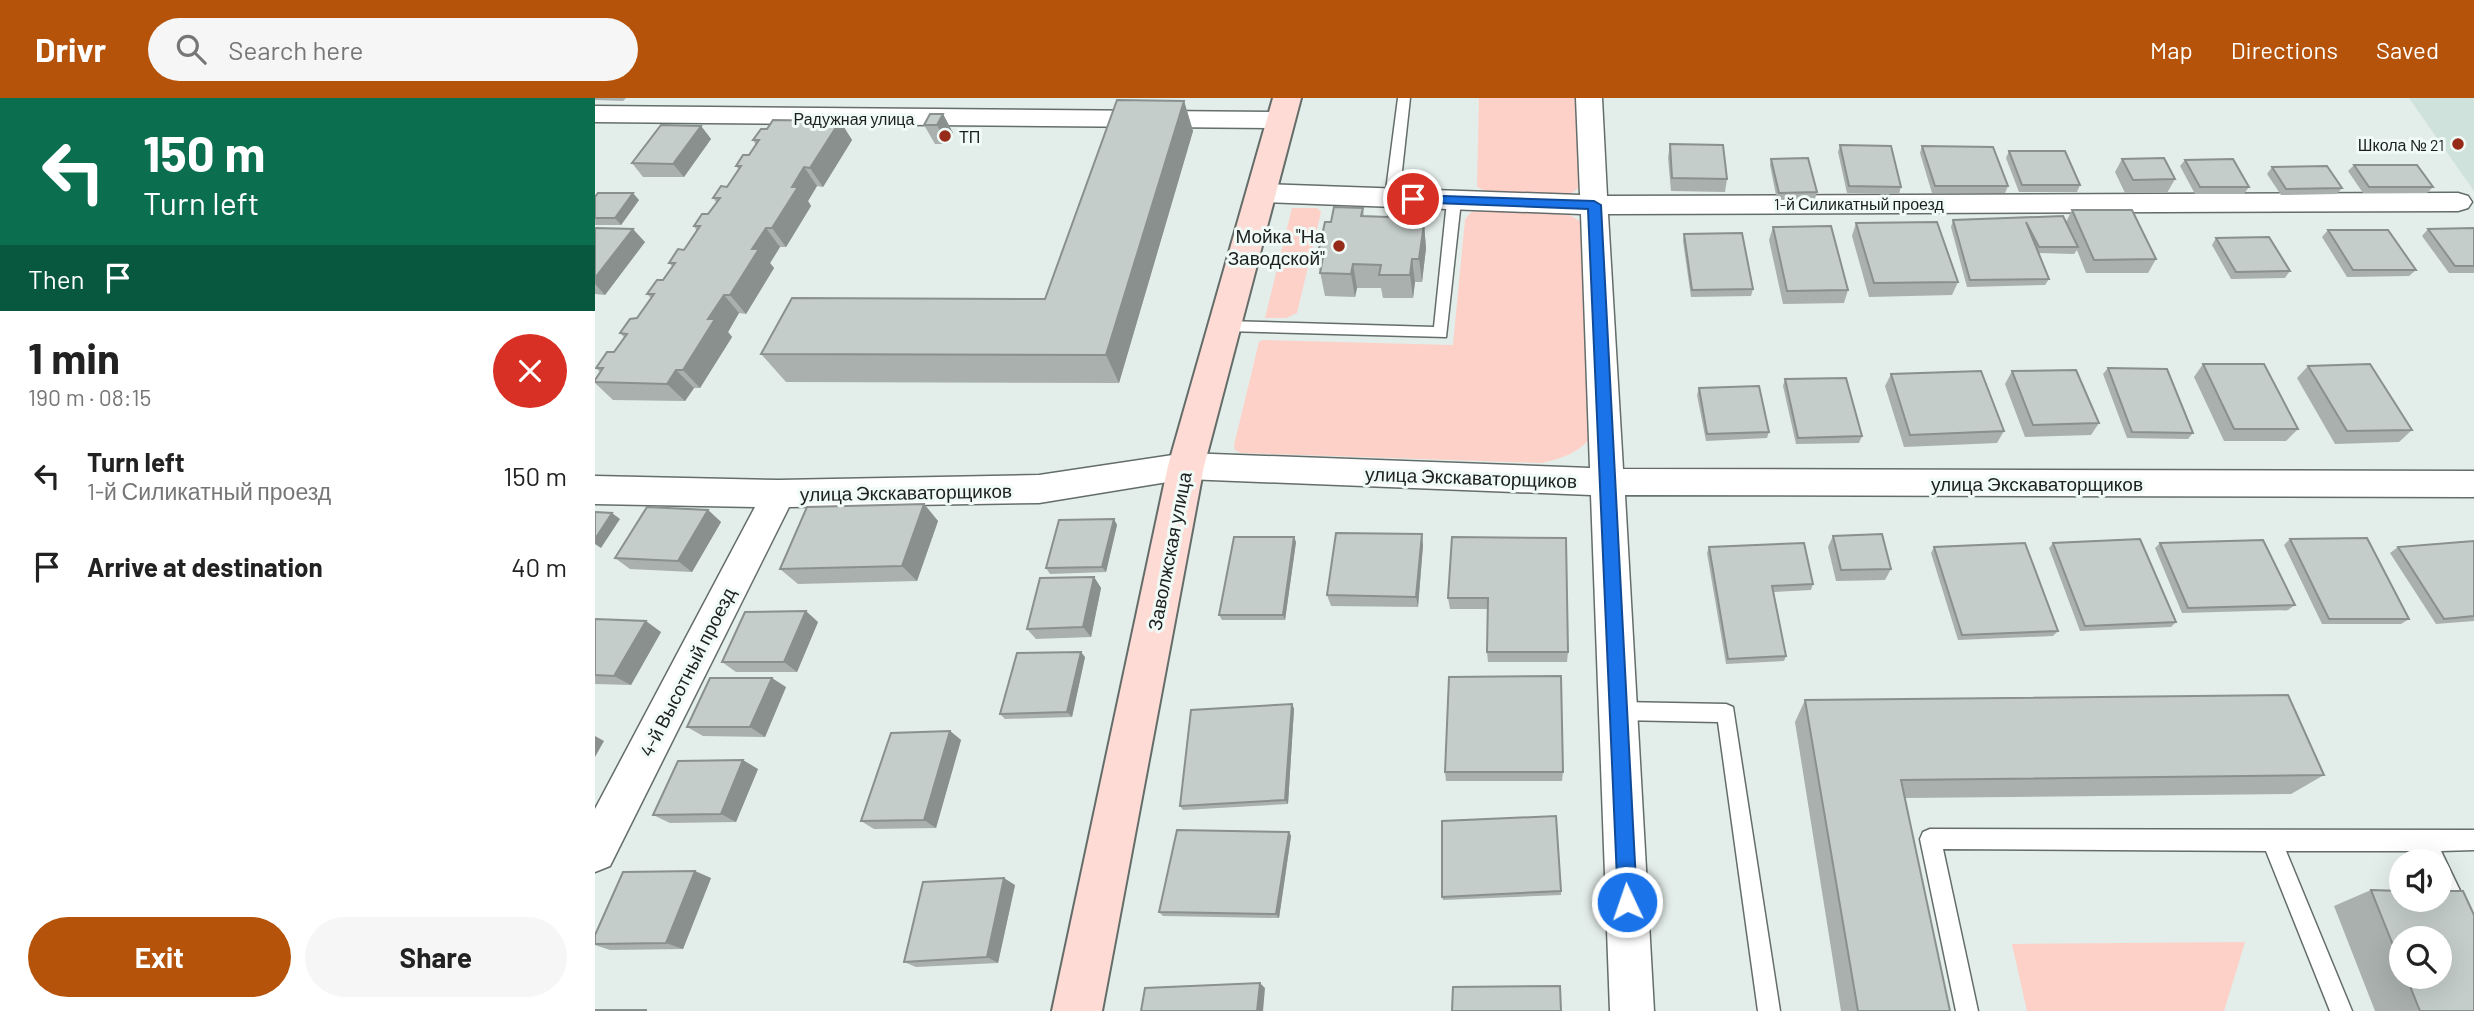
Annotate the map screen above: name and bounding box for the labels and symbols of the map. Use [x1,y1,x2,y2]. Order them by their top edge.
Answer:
street label: Радужная улица [794,109,915,128]
place label: ТП [959,127,980,146]
marker: ТП [937,128,953,144]
place label: Школа № 21 [2358,135,2444,154]
marker: Школа № 21 [2450,136,2466,152]
pin [1383,169,1443,229]
street label: 1-й Силикатный проезд [1774,194,1945,213]
place label: Мойка "На Заводской" [1228,224,1325,269]
marker: Мойка "На Заводской" [1331,238,1347,254]
street label: улица Экскаваторщиков [1365,462,1577,492]
street label: Заволжская улица [1142,469,1196,632]
street label: улица Экскаваторщиков [1931,472,2143,495]
street label: улица Экскаваторщиков [800,479,1012,505]
street label: 4-й Высотный проезд [634,584,740,760]
position arrow [1590,865,1664,939]

